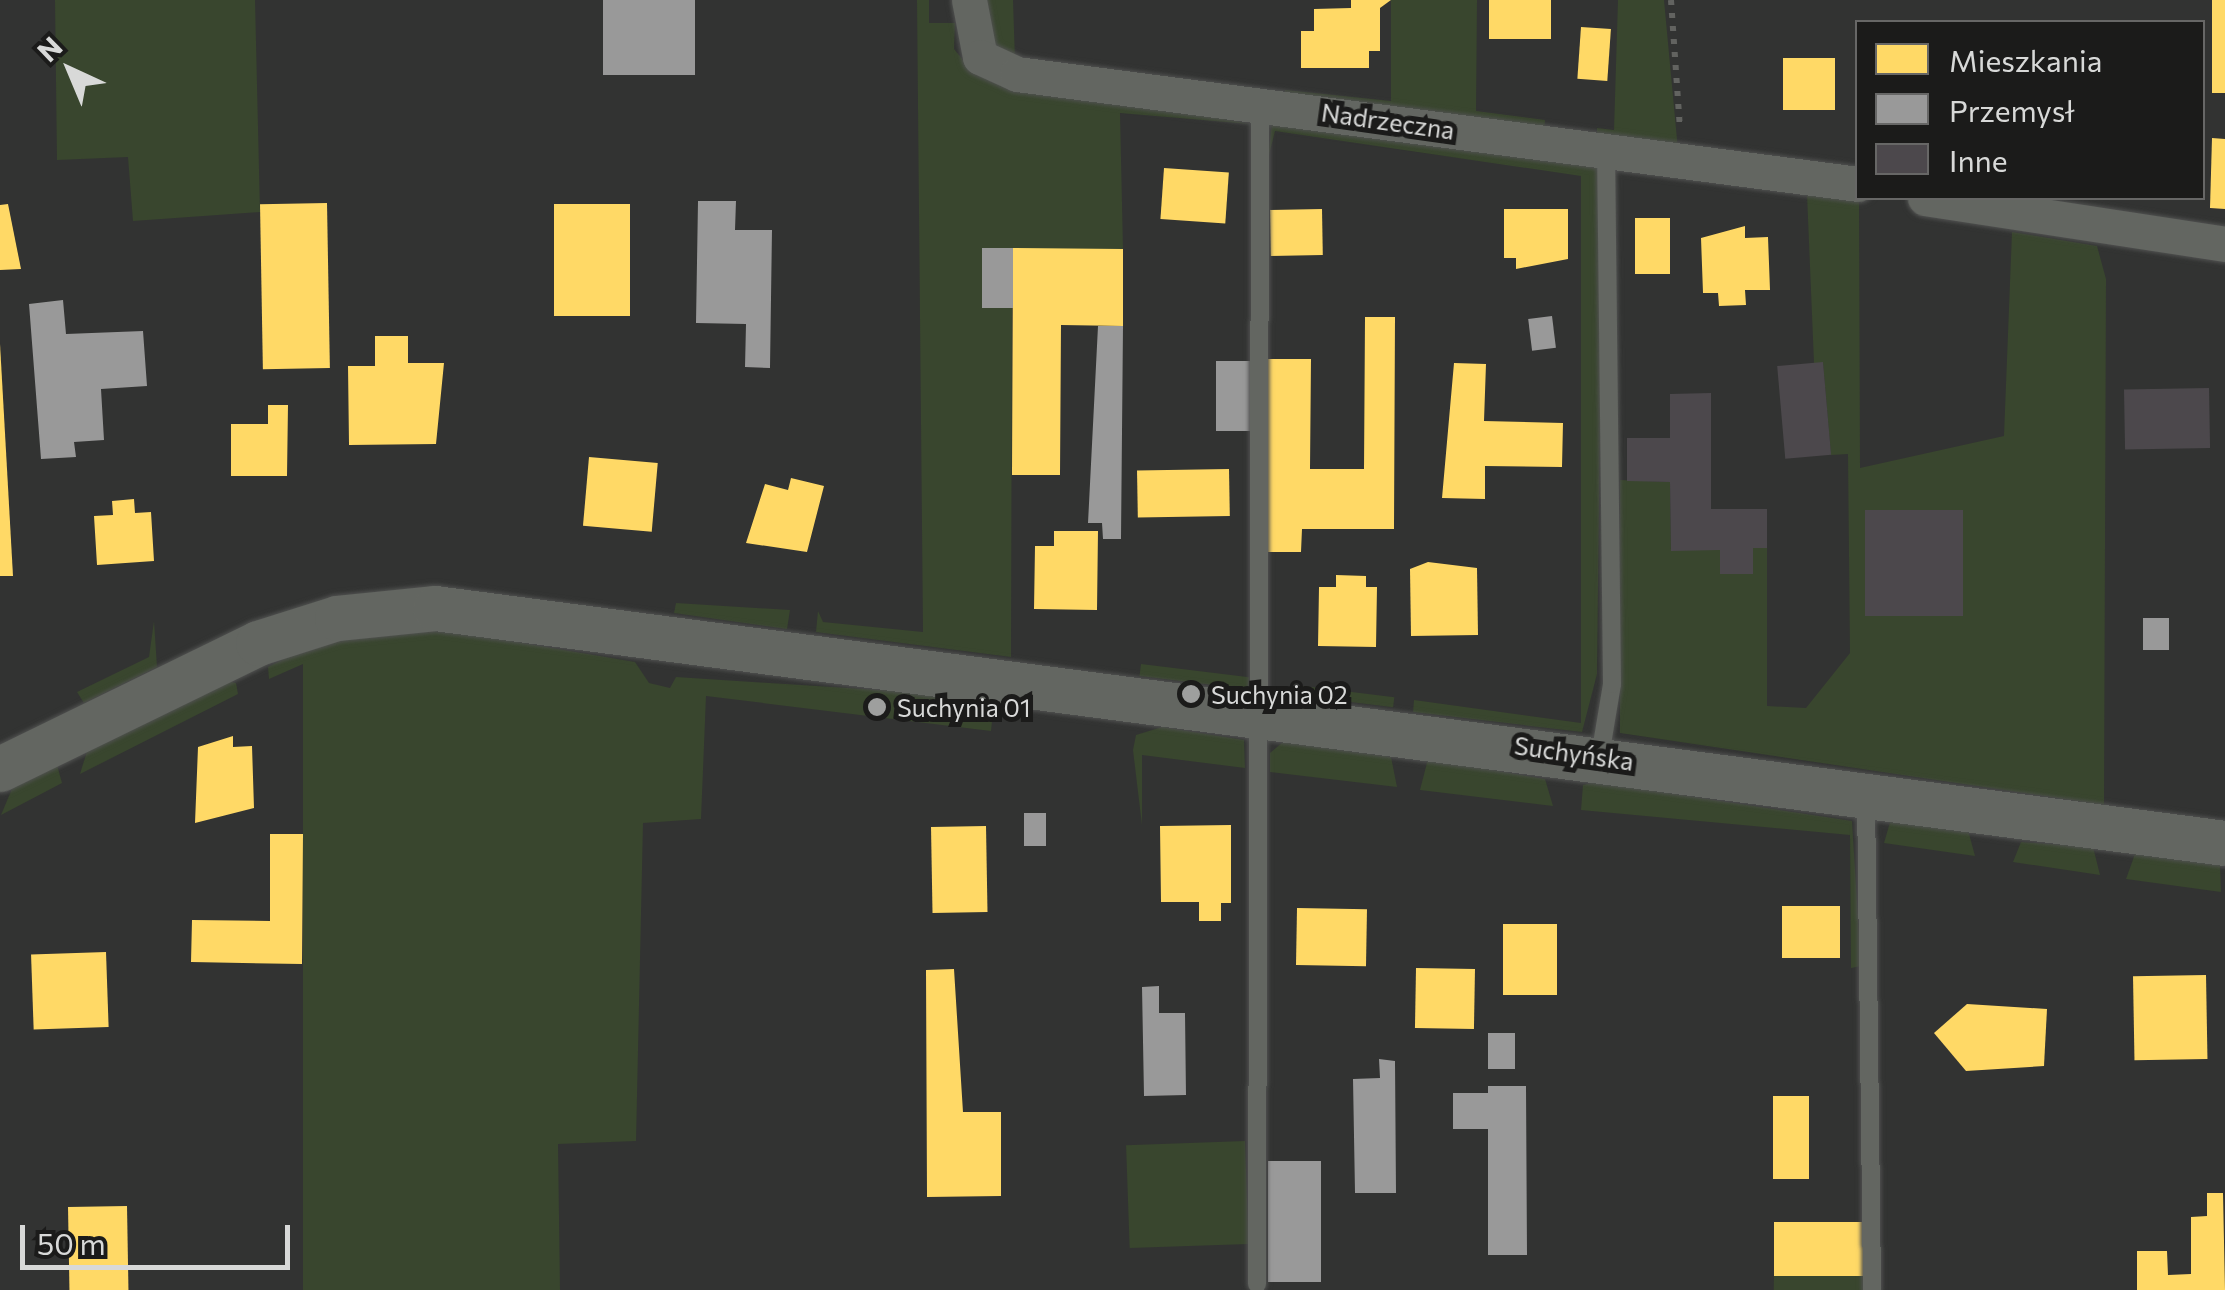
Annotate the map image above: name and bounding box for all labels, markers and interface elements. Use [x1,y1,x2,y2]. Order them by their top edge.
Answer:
north arrow [20,20,120,120]
legend [1855,20,2205,200]
text: N [30,29,69,68]
text: Mieszkania [1949,41,2102,78]
text: Przemysł [1949,91,2074,128]
street label: Nadrzeczna [1320,97,1456,145]
text: Inne [1949,141,2008,178]
place label: Suchynia 02 [1211,679,1348,709]
marker: Suchynia 02 [1180,683,1202,705]
place label: Suchynia 01 [897,692,1031,722]
marker: Suchynia 01 [866,696,888,718]
street label: Suchyńska [1512,730,1636,776]
scale bar [25,1205,295,1267]
text: 50 m [37,1224,106,1261]

